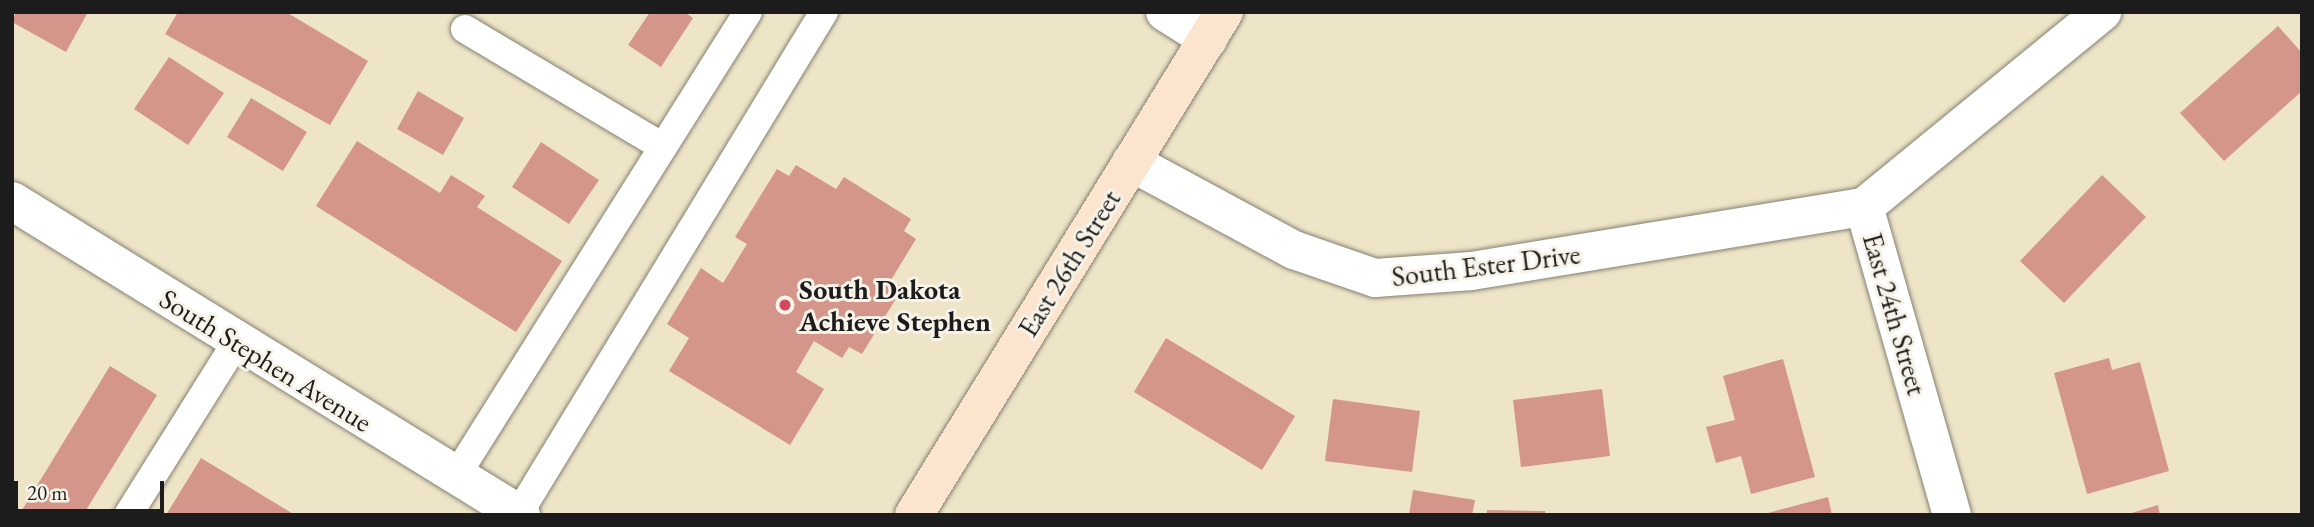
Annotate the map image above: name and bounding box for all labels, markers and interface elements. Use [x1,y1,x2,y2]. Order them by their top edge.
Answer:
street label: East 26th Street [1011,183,1127,343]
street label: East 24th Street [1856,229,1934,399]
street label: South Ester Drive [1390,237,1582,293]
place label: South Dakota Achieve Stephen [799,272,991,338]
street label: South Stephen Avenue [154,281,378,439]
marker: South Dakota Achieve Stephen [777,297,793,313]
scale bar [18,468,168,512]
text: 20 m [27,479,68,506]

